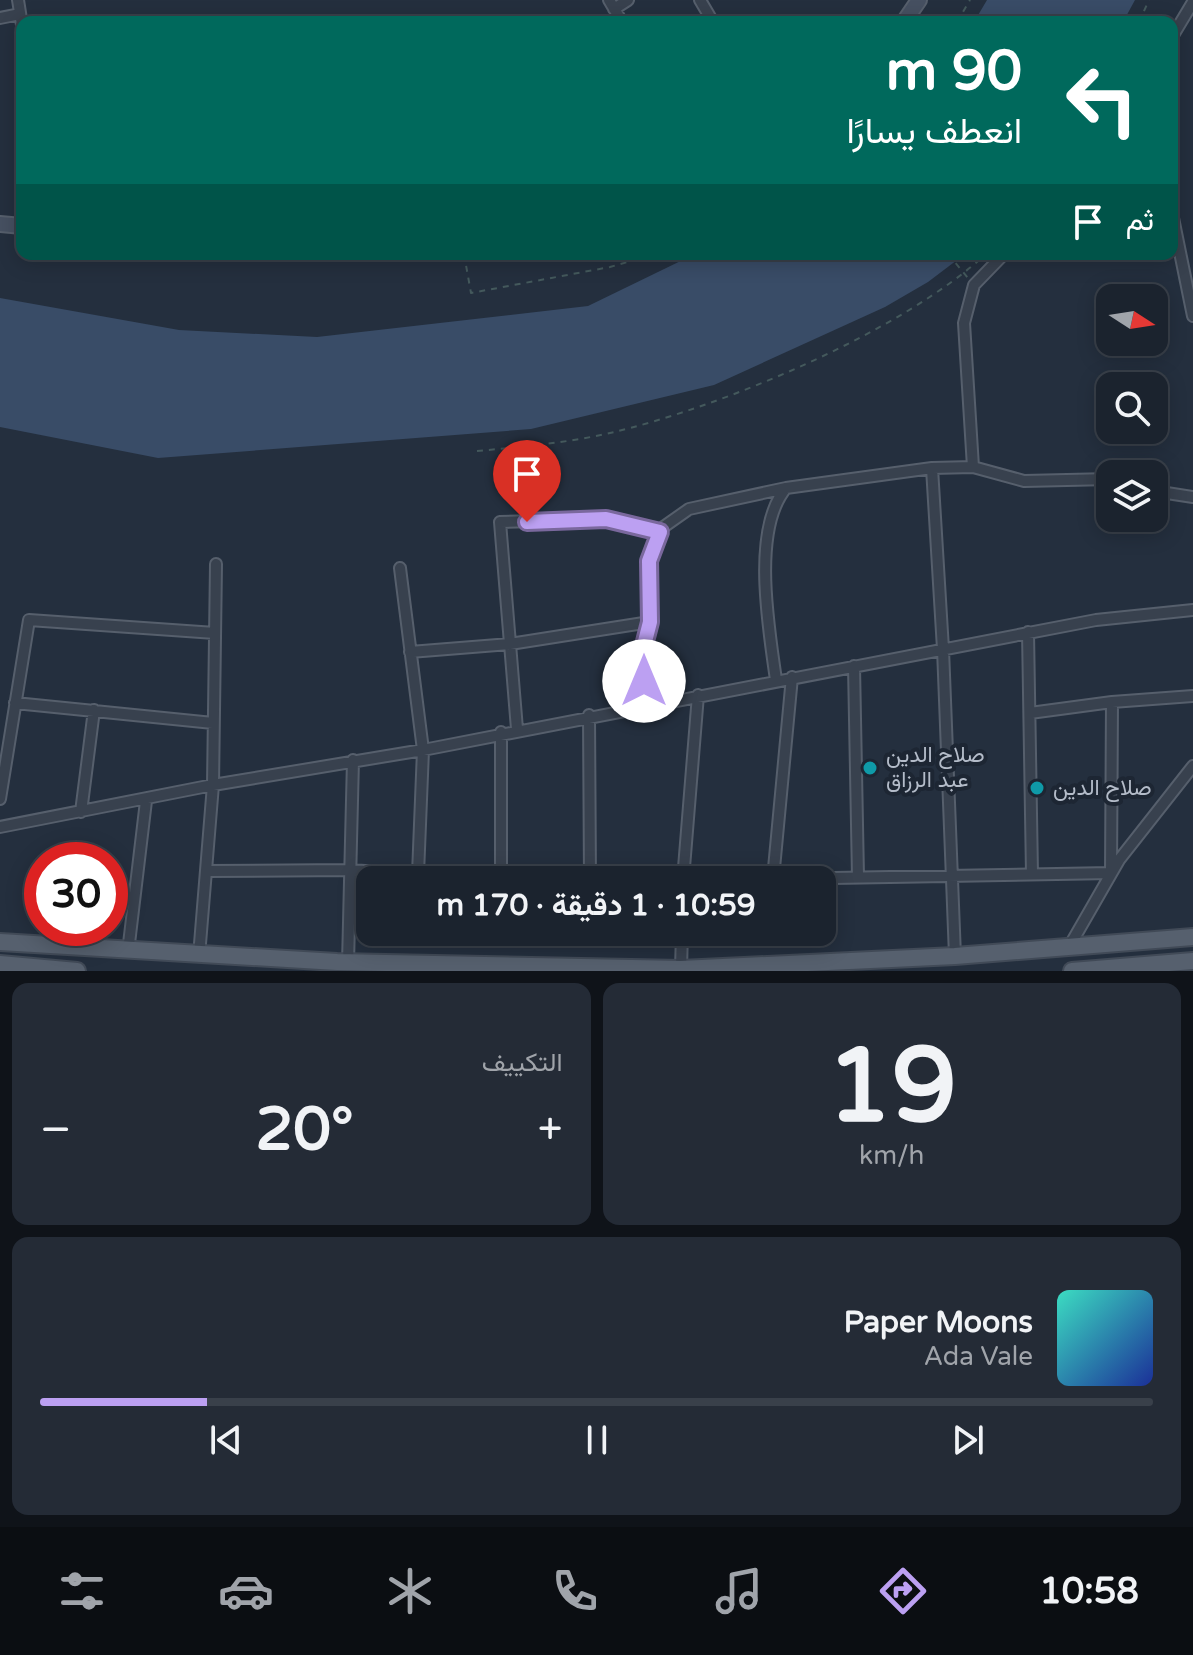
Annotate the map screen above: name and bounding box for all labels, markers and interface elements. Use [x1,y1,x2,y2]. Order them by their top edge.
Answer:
text: 90 m [886,38,1022,105]
icon: left [1050,48,1154,152]
text: انعطف يسارًا [846,110,1022,153]
icon: arrive [1066,200,1110,244]
text: ثم [1126,202,1154,239]
north arrow [1096,284,1168,356]
map controls [1096,284,1168,532]
button: search [1096,372,1168,444]
pin [493,440,561,522]
icon: arrive [505,452,549,496]
button: layers [1096,460,1168,532]
position arrow [602,639,686,723]
place label: صلاح الدين عبد الرزاق [886,742,985,793]
marker: صلاح الدين عبد الرزاق [861,759,879,777]
place label: صلاح الدين [1053,775,1152,802]
marker: صلاح الدين [1028,779,1046,797]
speed limit sign: 30 [24,842,128,946]
text: 10:59 · 1 دقيقة · 170 m [436,887,756,924]
text: 19 [826,1025,957,1150]
text: التكييف [482,1047,563,1078]
text: 20° [256,1094,354,1166]
text: − [40,1104,71,1157]
text: + [538,1104,562,1157]
text: km/h [859,1140,924,1171]
text: Paper Moons [844,1304,1033,1341]
text: Ada Vale [924,1341,1033,1372]
icon: previous [204,1418,248,1462]
icon: pause [575,1418,619,1462]
icon: next [946,1418,990,1462]
icon: filters [54,1563,110,1619]
icon: car [218,1563,274,1619]
icon: climate [382,1563,438,1619]
icon: phone [547,1563,603,1619]
icon: music [711,1563,767,1619]
icon: directions [875,1563,931,1619]
text: 10:58 [1039,1570,1139,1613]

